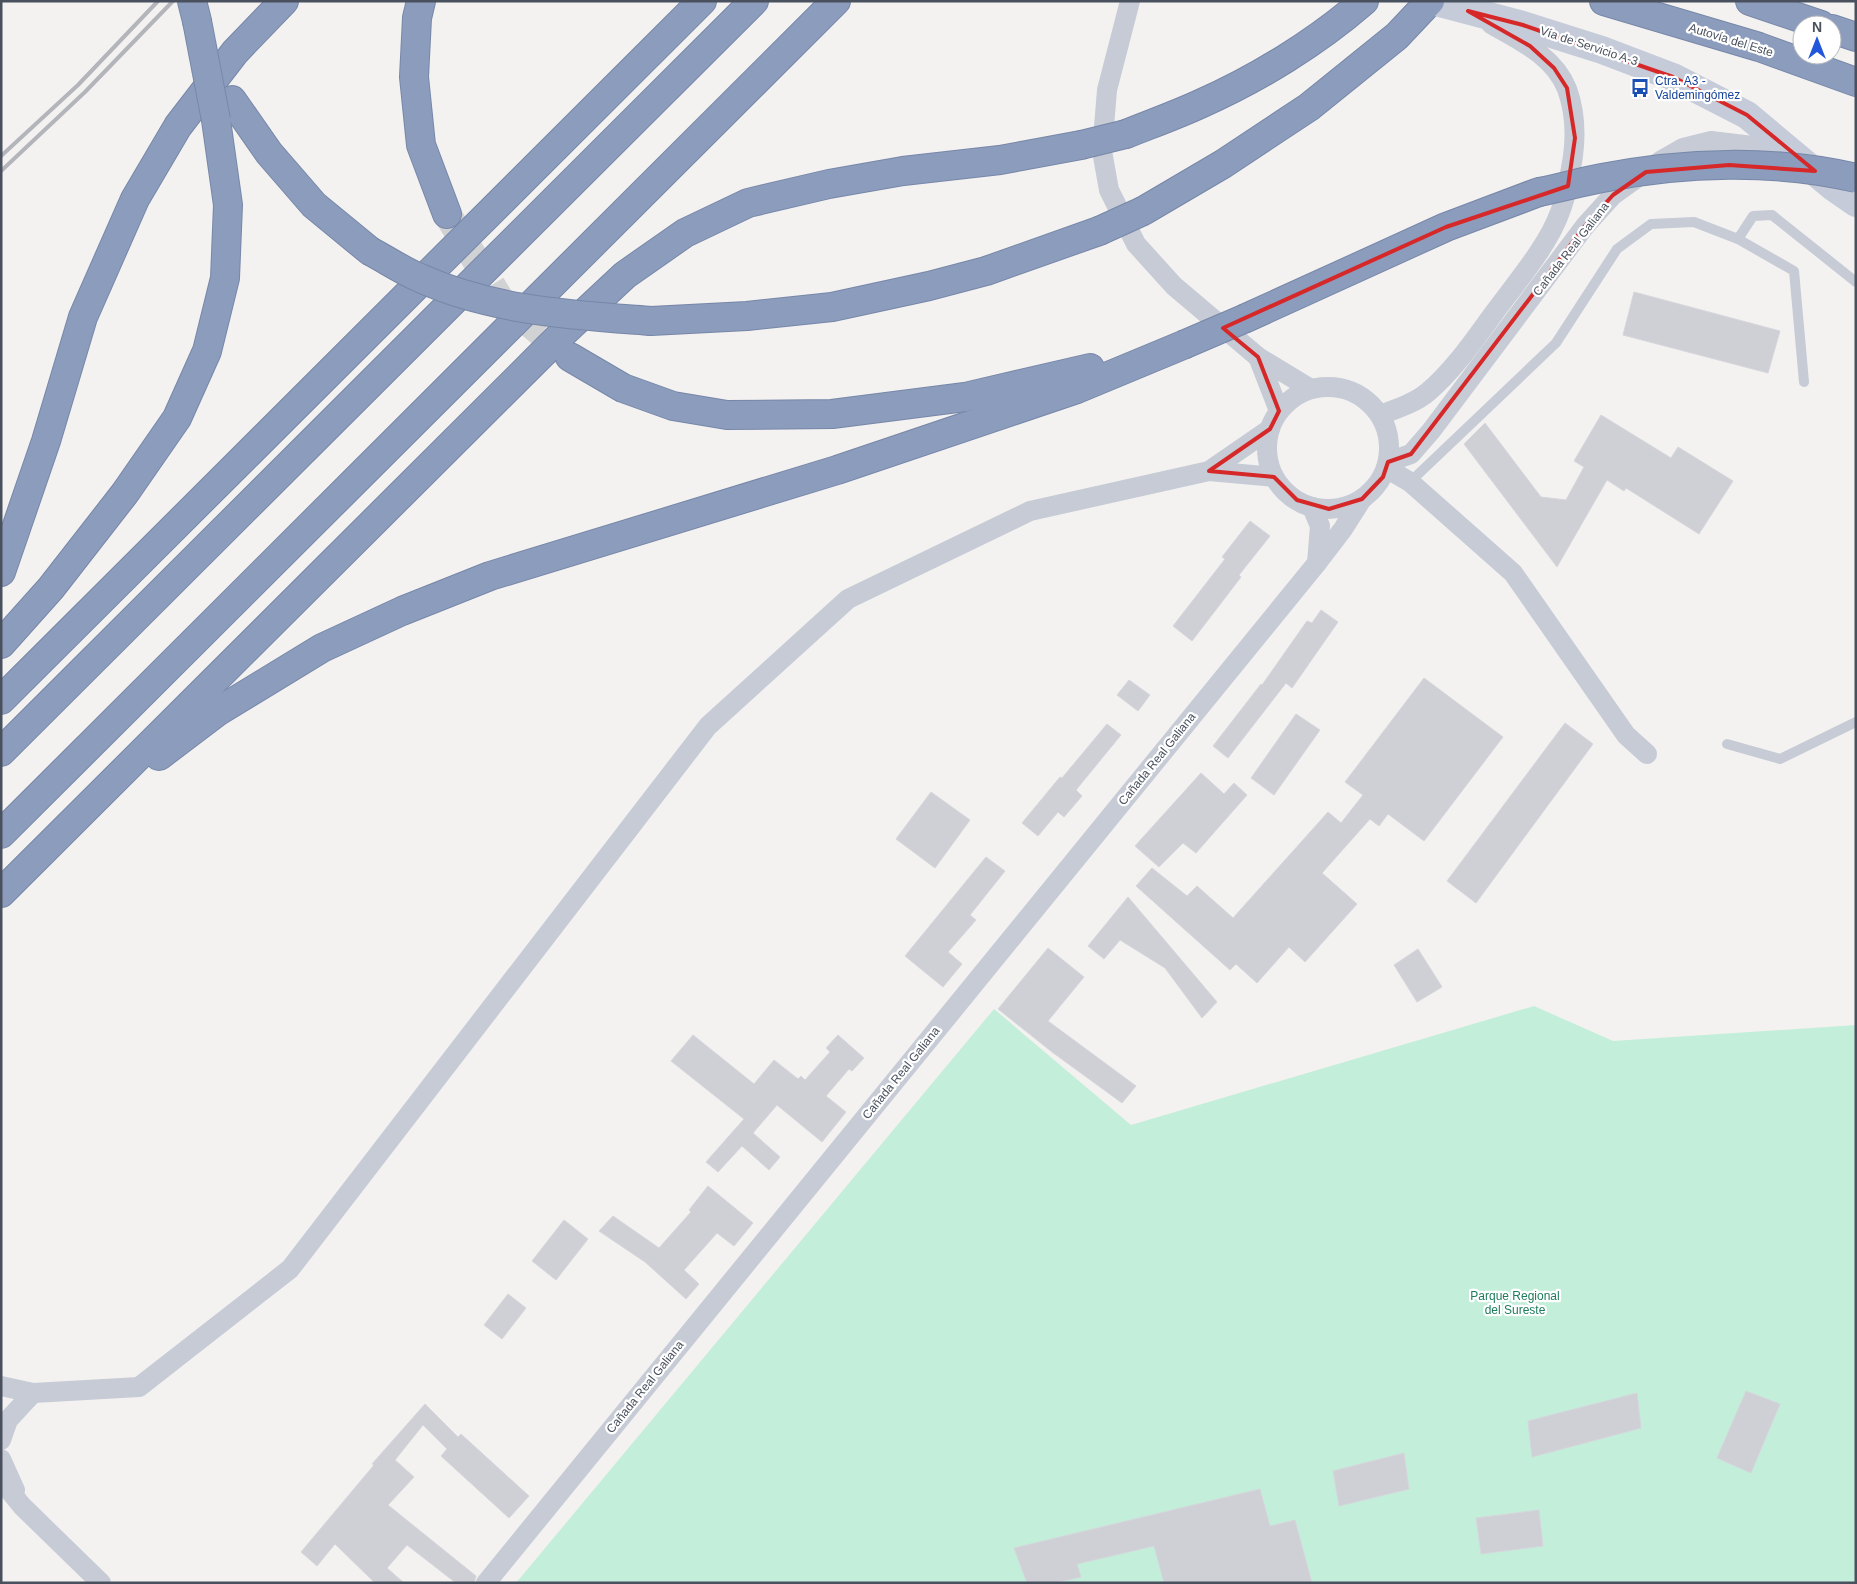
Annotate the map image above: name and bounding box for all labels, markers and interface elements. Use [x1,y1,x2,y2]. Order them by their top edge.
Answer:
north arrow [1792,15,1842,65]
text: N [1812,19,1822,35]
street label: Autovía del Este [1687,21,1775,60]
street label: Vía de Servicio A-3 [1538,24,1640,69]
place label: Ctra. A3 - Valdemingómez [1655,74,1740,102]
bus stop icon: Ctra. A3 - Valdemingómez [1629,77,1651,99]
street label: Cañada Real Galiana [1530,199,1612,299]
street label: Cañada Real Galiana [1115,710,1199,808]
street label: Cañada Real Galiana [859,1024,943,1122]
park label: Parque Regional del Sureste [1470,1289,1560,1317]
street label: Cañada Real Galiana [603,1338,687,1436]

